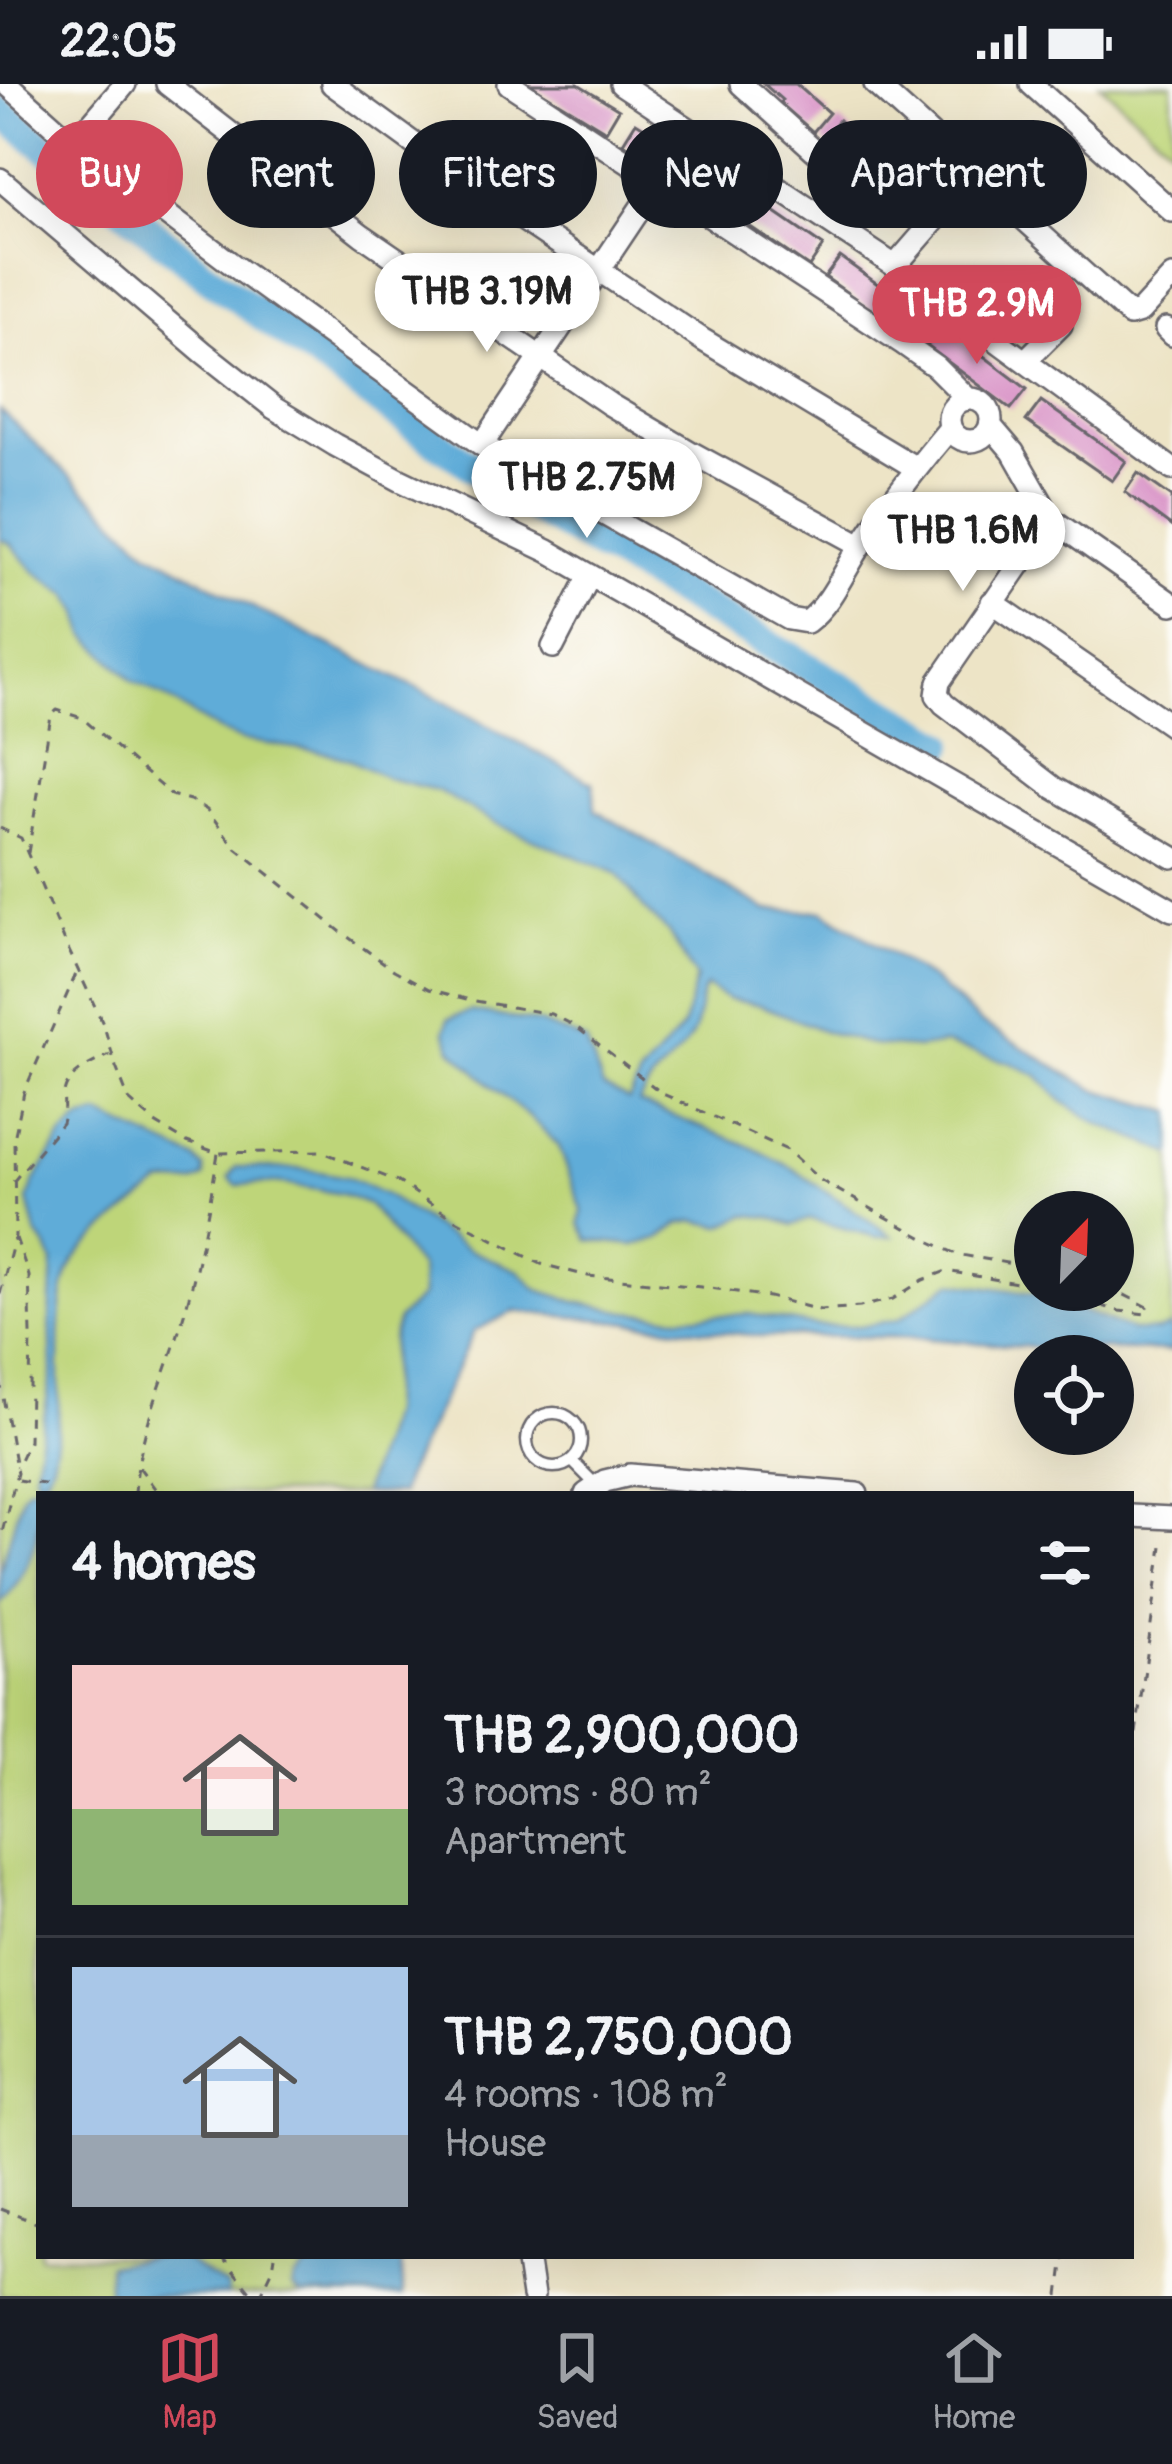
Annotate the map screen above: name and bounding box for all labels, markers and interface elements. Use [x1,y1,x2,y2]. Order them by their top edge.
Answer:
text: 22:05 [60,14,177,70]
chip: Buy [36,120,183,228]
chip: Rent [207,120,375,228]
chip: Filters [399,120,597,228]
chip: New [621,120,783,228]
chip: Apartment [807,120,1087,228]
pin: THB 3.19M [350,253,624,355]
pin: THB 2.9M [853,265,1101,367]
text: THB 3.19M [402,267,572,316]
text: THB 2.9M [899,279,1055,328]
pin: THB 2.75M [450,439,724,541]
text: THB 2.75M [498,453,676,502]
pin: THB 1.6M [839,492,1087,594]
text: THB 1.6M [887,506,1039,555]
north arrow [1014,1191,1134,1311]
map controls [1014,1191,1134,1455]
button: locate [1014,1335,1134,1455]
icon: filters [1032,1530,1098,1596]
text: 4 homes [72,1531,256,1595]
text: THB 2,900,000 [444,1704,799,1768]
icon: home [168,1713,312,1857]
text: 3 rooms · 80 m² [444,1768,712,1817]
text: Apartment [444,1817,626,1866]
text: THB 2,750,000 [444,2006,793,2070]
icon: home [168,2015,312,2159]
text: 4 rooms · 108 m² [444,2070,728,2119]
text: House [444,2119,546,2168]
tab: Map [157,2325,223,2438]
tab: Saved [536,2325,618,2438]
tab: Home [932,2325,1015,2438]

